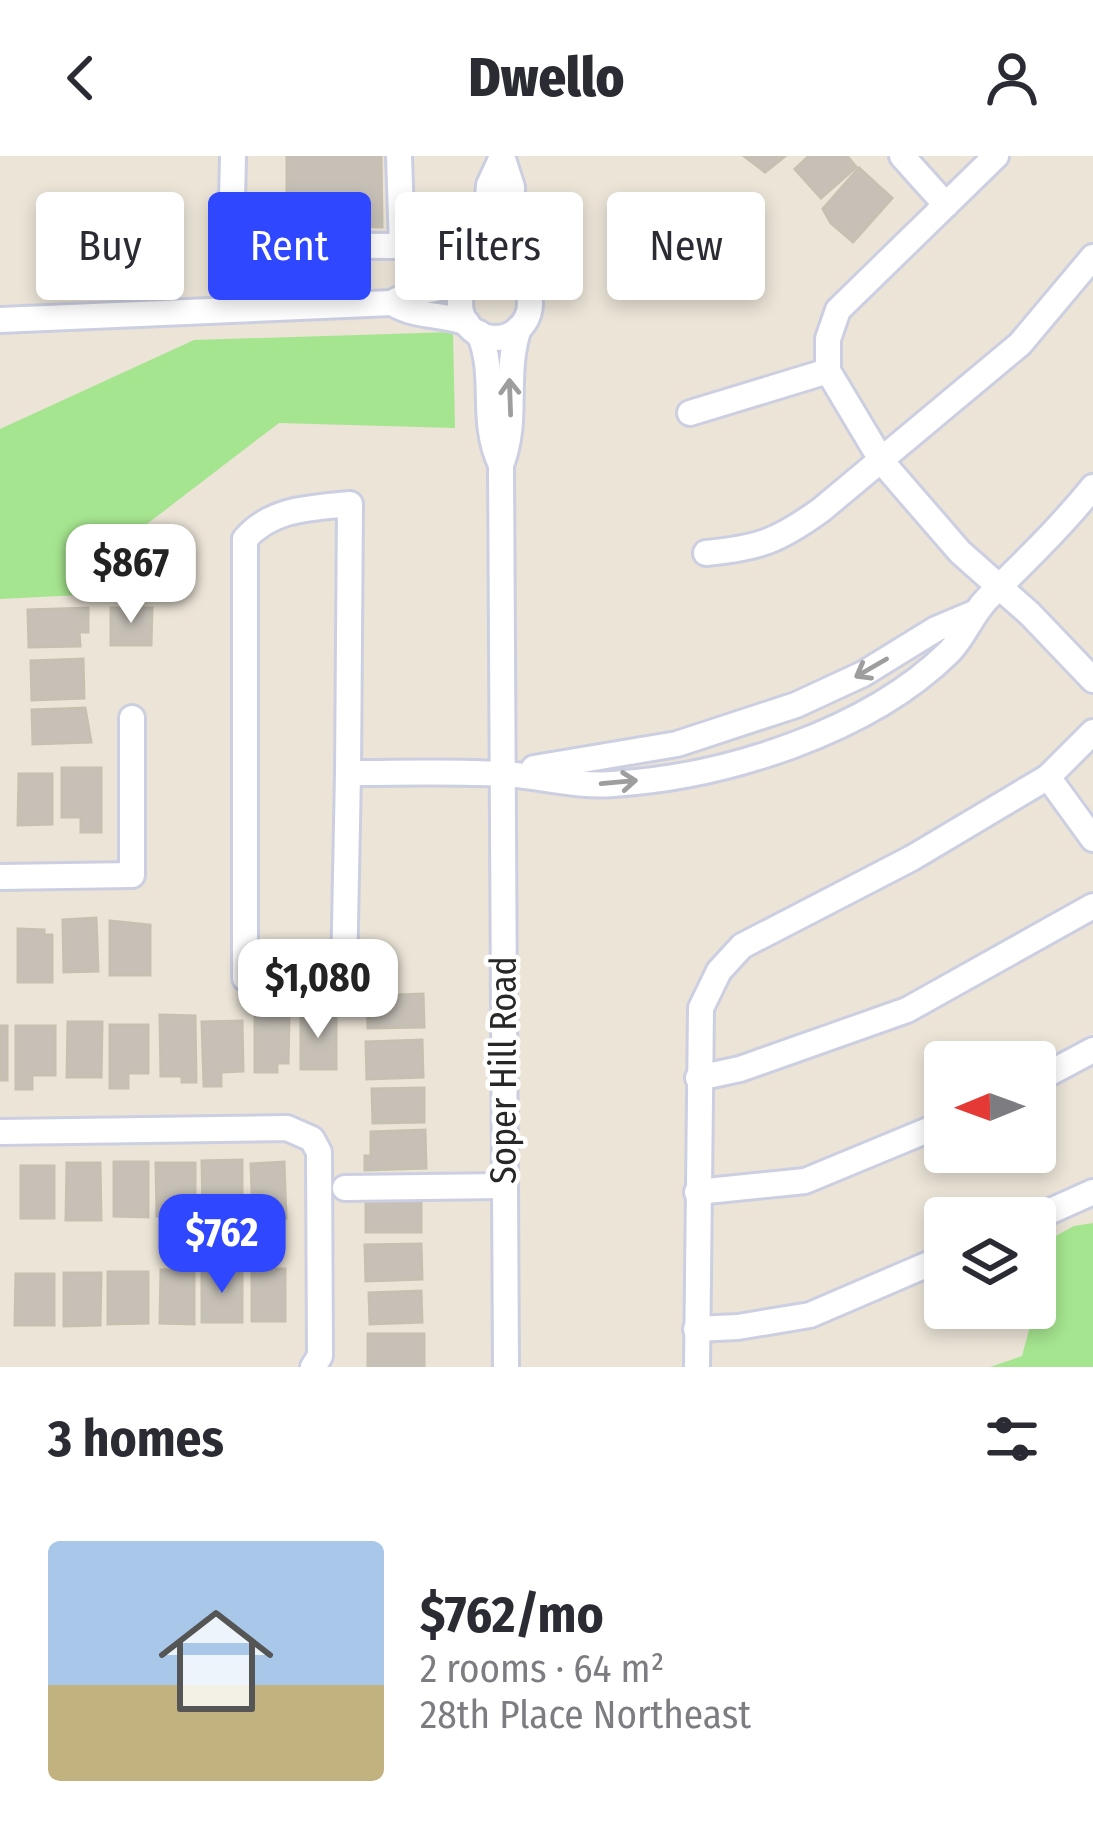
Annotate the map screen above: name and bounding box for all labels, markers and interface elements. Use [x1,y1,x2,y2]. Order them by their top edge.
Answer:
icon: back [48,45,114,111]
icon: person [979,45,1045,111]
text: Dwello [468,46,625,110]
chip: Buy [36,192,184,300]
chip: Rent [208,192,371,300]
chip: Filters [395,192,583,300]
chip: New [607,192,765,300]
one-way arrow [499,378,522,417]
pin: $867 [60,524,202,626]
text: $867 [93,540,169,586]
one-way arrow [854,657,889,680]
one-way arrow [599,770,638,793]
pin: $1,080 [220,939,416,1041]
text: $1,080 [265,955,371,1001]
street label: Soper Hill Road [482,956,526,1184]
north arrow [924,1041,1056,1173]
map controls [924,1041,1056,1329]
pin: $762 [151,1194,293,1296]
button: layers [924,1197,1056,1329]
text: $762 [186,1210,258,1256]
icon: filters [979,1406,1045,1472]
text: 3 homes [48,1408,224,1470]
text: $762/mo [420,1584,604,1646]
icon: home [144,1589,288,1733]
text: 2 rooms · 64 m² [420,1646,664,1692]
text: 28th Place Northeast [420,1692,751,1738]

